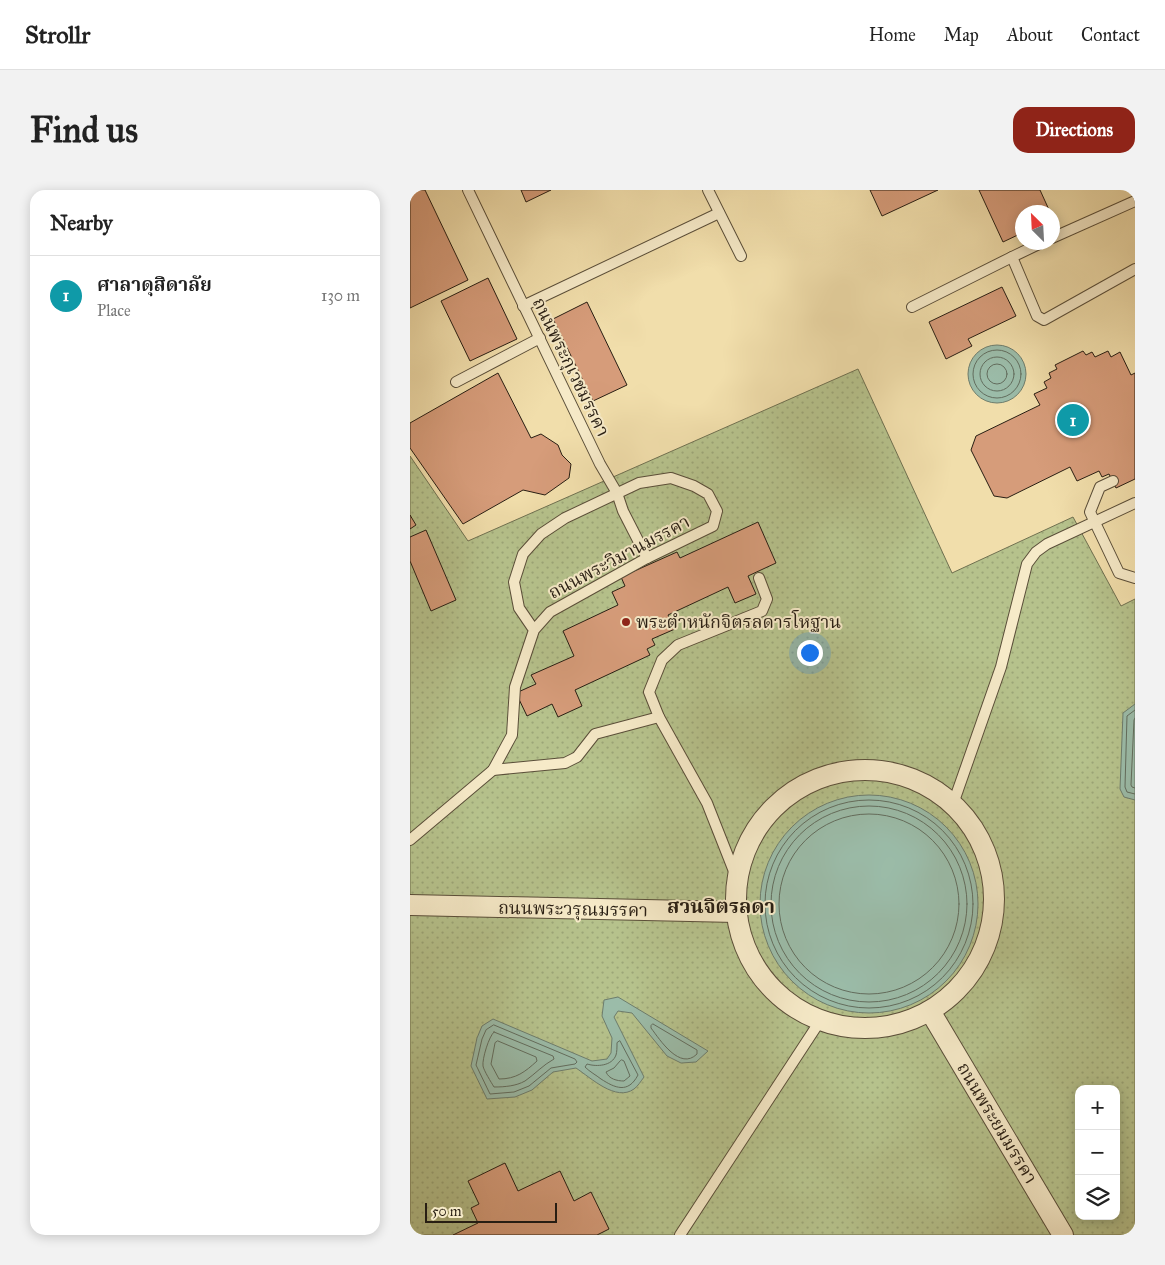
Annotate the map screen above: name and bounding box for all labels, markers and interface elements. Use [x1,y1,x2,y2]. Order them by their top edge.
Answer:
text: Strollr [25,20,90,50]
text: Home [869,24,916,46]
text: Map [944,24,979,46]
text: About [1007,24,1053,46]
text: Contact [1081,24,1140,46]
button: Directions [1013,107,1135,153]
text: Find us [30,109,138,152]
north arrow [1015,205,1060,250]
text: Nearby [50,210,113,236]
text: ศาลาดุสิดาลัย [97,273,212,296]
text: 1 [63,286,69,305]
text: 130 m [321,286,360,305]
street label: ถนนพระกุเวชมรรคา [527,294,614,441]
text: Place [97,301,131,320]
pin: 1 [1057,401,1089,439]
street label: ถนนพระวิมานมรรคา [544,510,694,604]
place label: พระตำหนักจิตรลดารโหฐาน [636,609,841,633]
marker: พระตำหนักจิตรลดารโหฐาน [620,616,632,628]
your location [797,640,823,666]
district label: สวนจิตรลดา [667,894,775,918]
street label: ถนนพระวรุณมรรคา [498,897,648,922]
street label: ถนนพระยมมรรคา [952,1058,1042,1188]
map controls [1075,1085,1120,1220]
button: + [1075,1085,1120,1130]
button: − [1075,1130,1120,1175]
button: layers [1075,1175,1120,1220]
scale bar [425,1200,558,1223]
text: 50 m [432,1203,461,1220]

